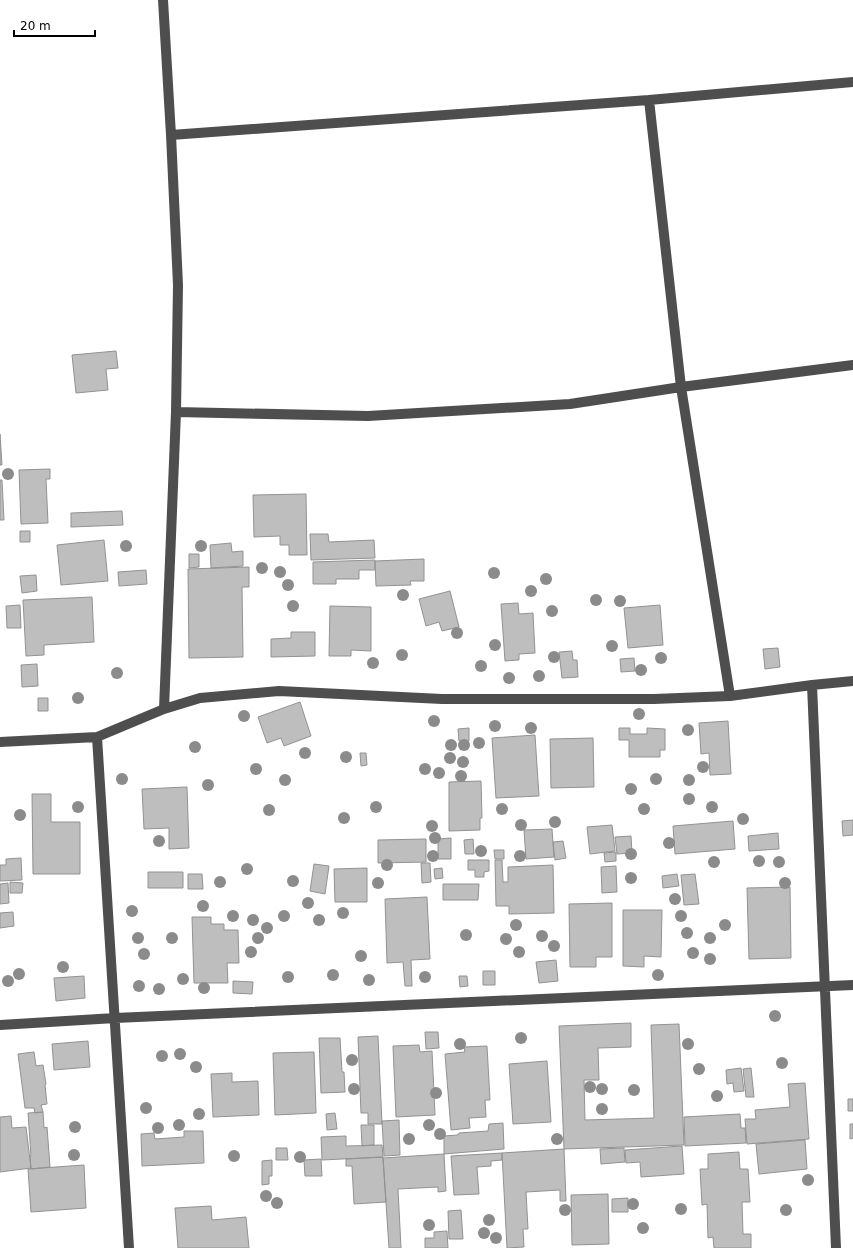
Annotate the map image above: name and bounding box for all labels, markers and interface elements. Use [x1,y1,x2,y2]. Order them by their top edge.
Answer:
scale bar [14,12,95,38]
text: 20 m [20,19,51,33]

